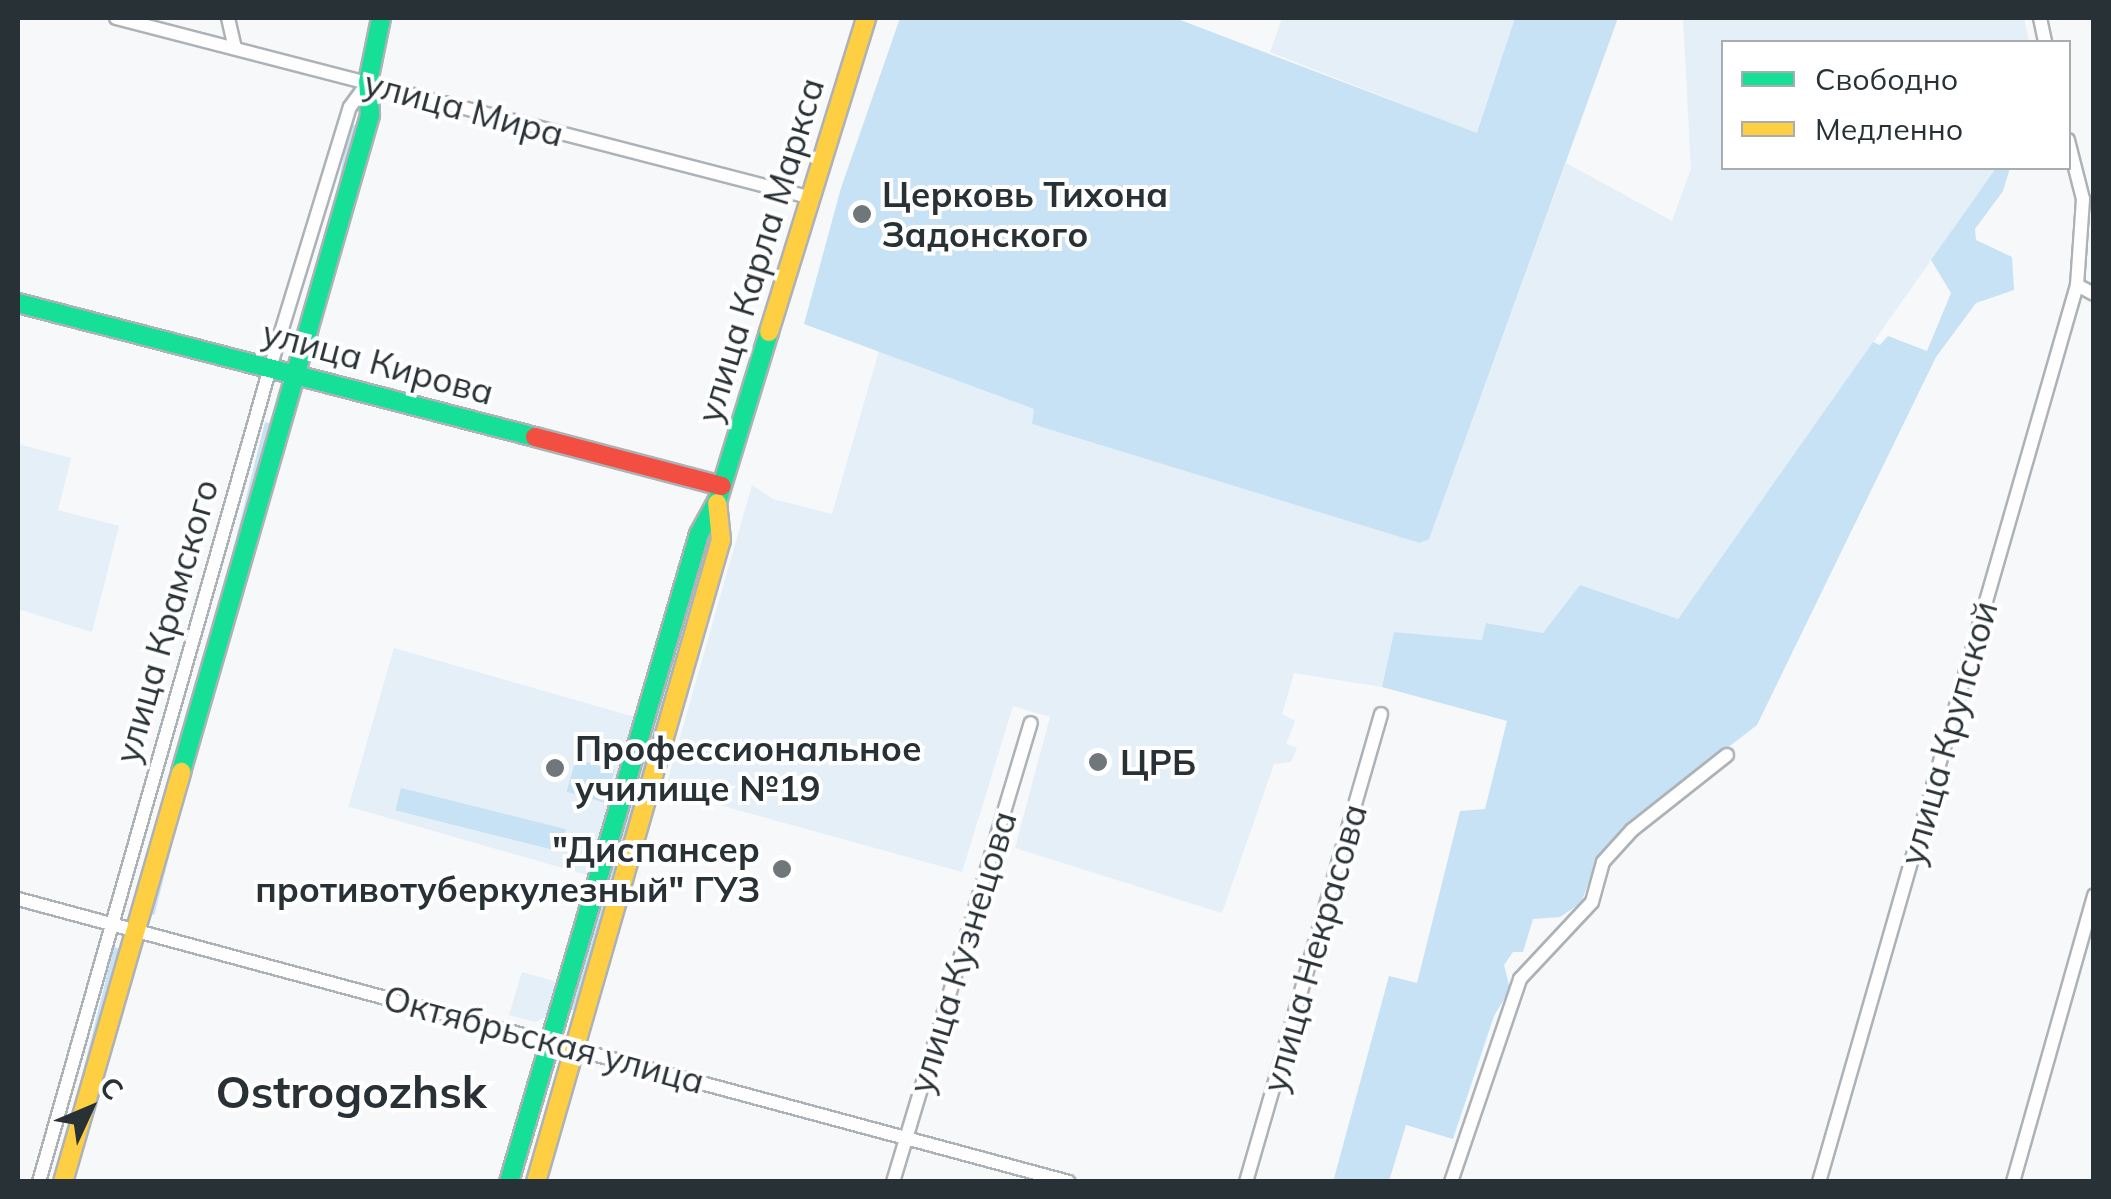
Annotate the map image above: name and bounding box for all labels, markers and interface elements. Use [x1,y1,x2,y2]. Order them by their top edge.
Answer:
legend [1721,40,2071,170]
text: Свободно [1815,60,1958,98]
street label: улица Мира [360,61,568,155]
street label: улица Карла Маркса [688,73,832,427]
text: Медленно [1815,110,1963,148]
place label: Церковь Тихона Задонского [882,173,1168,255]
marker: Церковь Тихона Задонского [851,203,873,225]
street label: улица Кирова [258,311,498,413]
street label: улица Крамского [105,474,227,768]
street label: улица Крупской [1890,596,2006,870]
place label: Профессиональное училище №19 [575,727,922,809]
place label: ЦРБ [1120,741,1196,783]
marker: ЦРБ [1085,749,1111,775]
marker: Профессиональное училище №19 [544,757,566,779]
street label: улица Некрасова [1253,799,1375,1097]
street label: улица Кузнецова [899,806,1025,1098]
place label: "Диспансер противотуберкулезный" ГУЗ [255,828,760,910]
marker: "Диспансер противотуберкулезный" ГУЗ [769,856,795,882]
street label: Октябрьская улица [379,976,709,1102]
north arrow [40,1059,140,1159]
district label: Ostrogozhsk [215,1065,487,1119]
text: С [93,1069,131,1107]

